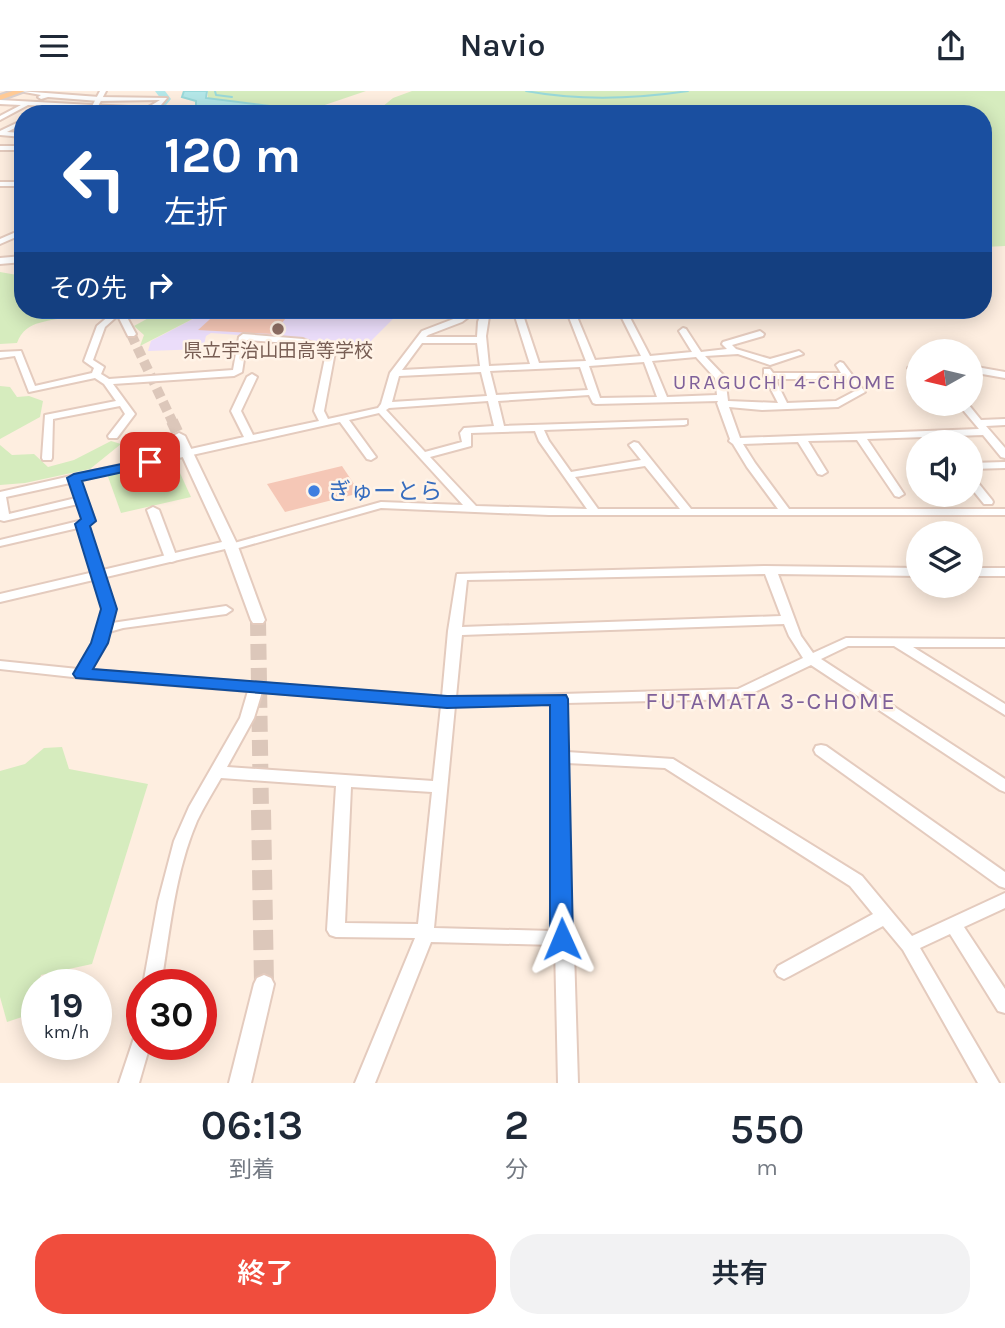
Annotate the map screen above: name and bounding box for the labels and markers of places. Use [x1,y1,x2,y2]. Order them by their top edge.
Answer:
marker: 県立宇治山田高等学校 [270,321,286,337]
place label: 県立宇治山田高等学校 [183,340,373,362]
pin [120,432,180,492]
place label: ぎゅーとら [328,478,442,505]
marker: ぎゅーとら [306,483,322,499]

